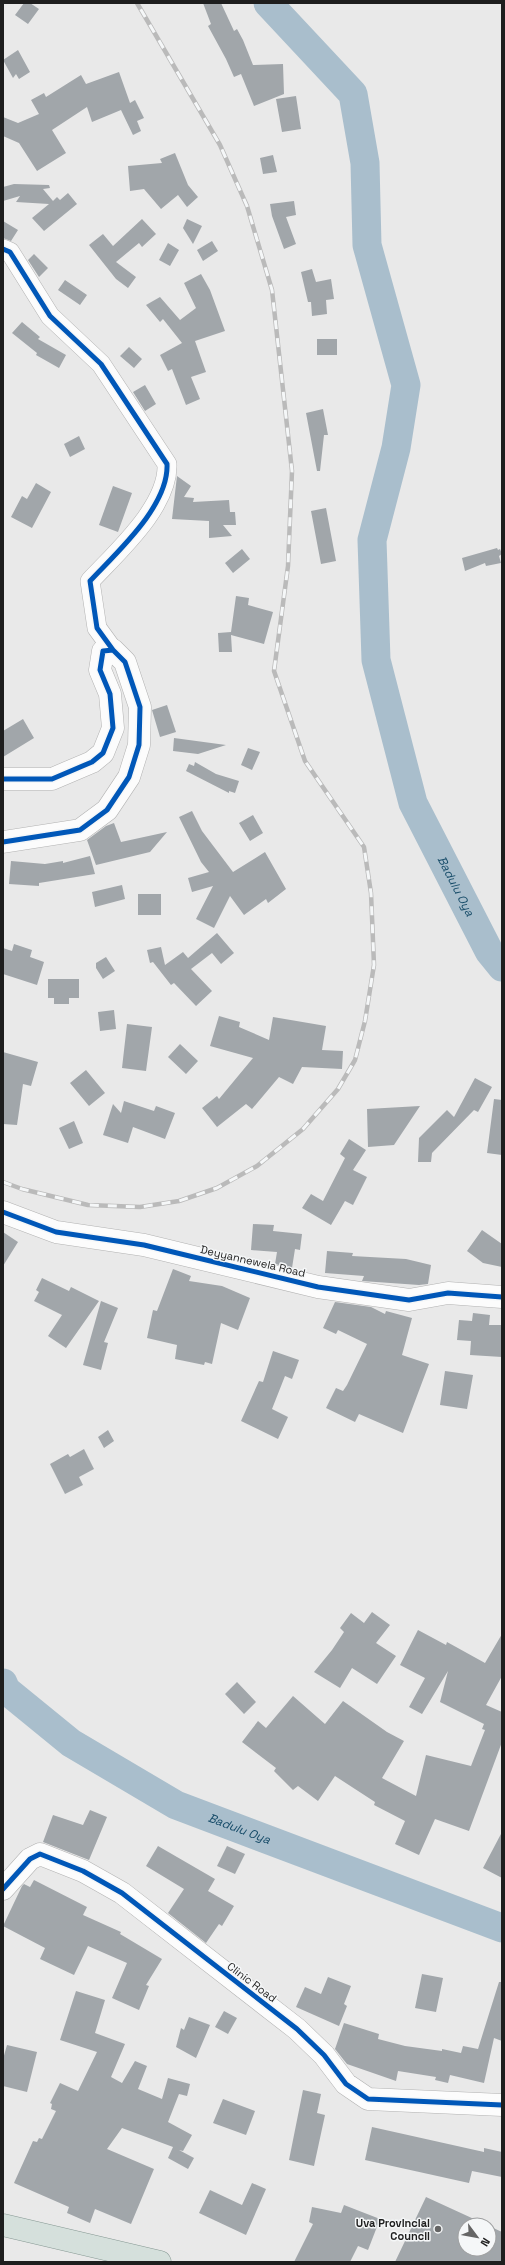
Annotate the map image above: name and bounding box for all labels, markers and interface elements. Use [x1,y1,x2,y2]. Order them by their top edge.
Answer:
water label: Badulu Oya [434,853,478,919]
street label: Deyyannewela Road [199,1242,307,1280]
water label: Badulu Oya [206,1810,273,1848]
street label: Clinic Road [225,1959,279,2005]
place label: Uva Provincial Council [356,2216,430,2243]
north arrow [457,2217,497,2257]
marker: Uva Provincial Council [433,2224,443,2234]
text: N [478,2235,493,2249]

